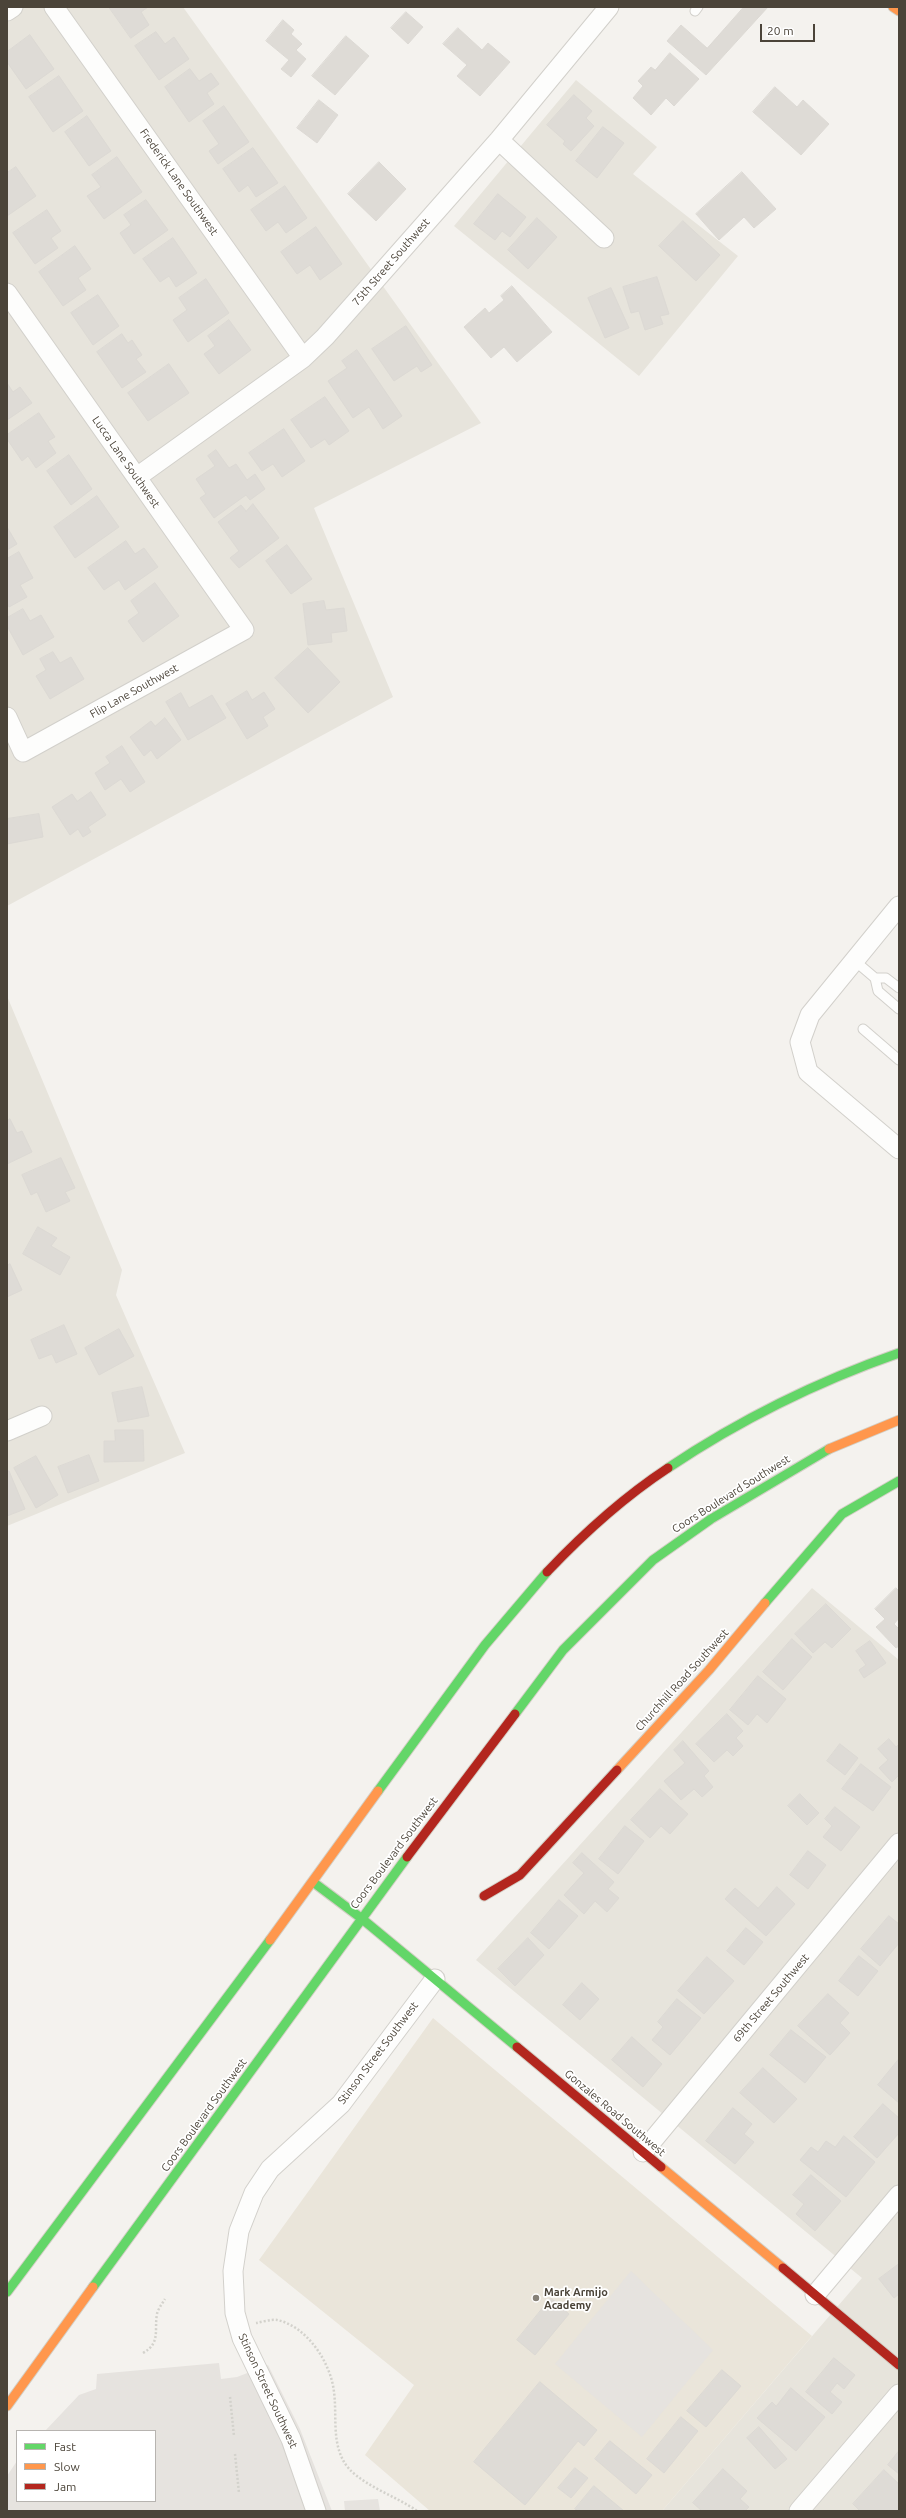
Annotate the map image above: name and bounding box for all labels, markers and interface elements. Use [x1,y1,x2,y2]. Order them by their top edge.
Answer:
scale bar [762,16,817,42]
text: 20 m [767,24,794,37]
street label: Frederick Lane Southwest [137,126,221,238]
street label: 75th Street Southwest [349,216,433,308]
street label: Lucca Lane Southwest [89,414,163,510]
street label: Flip Lane Southwest [87,661,181,721]
street label: Coors Boulevard Southwest [670,1452,792,1536]
street label: Churchhill Road Southwest [633,1626,731,1734]
street label: Coors Boulevard Southwest [348,1794,440,1912]
street label: 69th Street Southwest [730,1951,812,2045]
street label: Stinson Street Southwest [335,1999,421,2107]
street label: Coors Boulevard Southwest [159,2056,249,2174]
street label: Gonzales Road Southwest [562,2067,668,2159]
place label: Mark Armijo Academy [544,2285,608,2311]
marker: Mark Armijo Academy [531,2293,541,2303]
street label: Stinson Street Southwest [236,2332,300,2450]
legend [16,2430,156,2502]
text: Fast [54,2440,76,2453]
text: Slow [54,2460,80,2473]
text: Jam [54,2480,76,2493]

